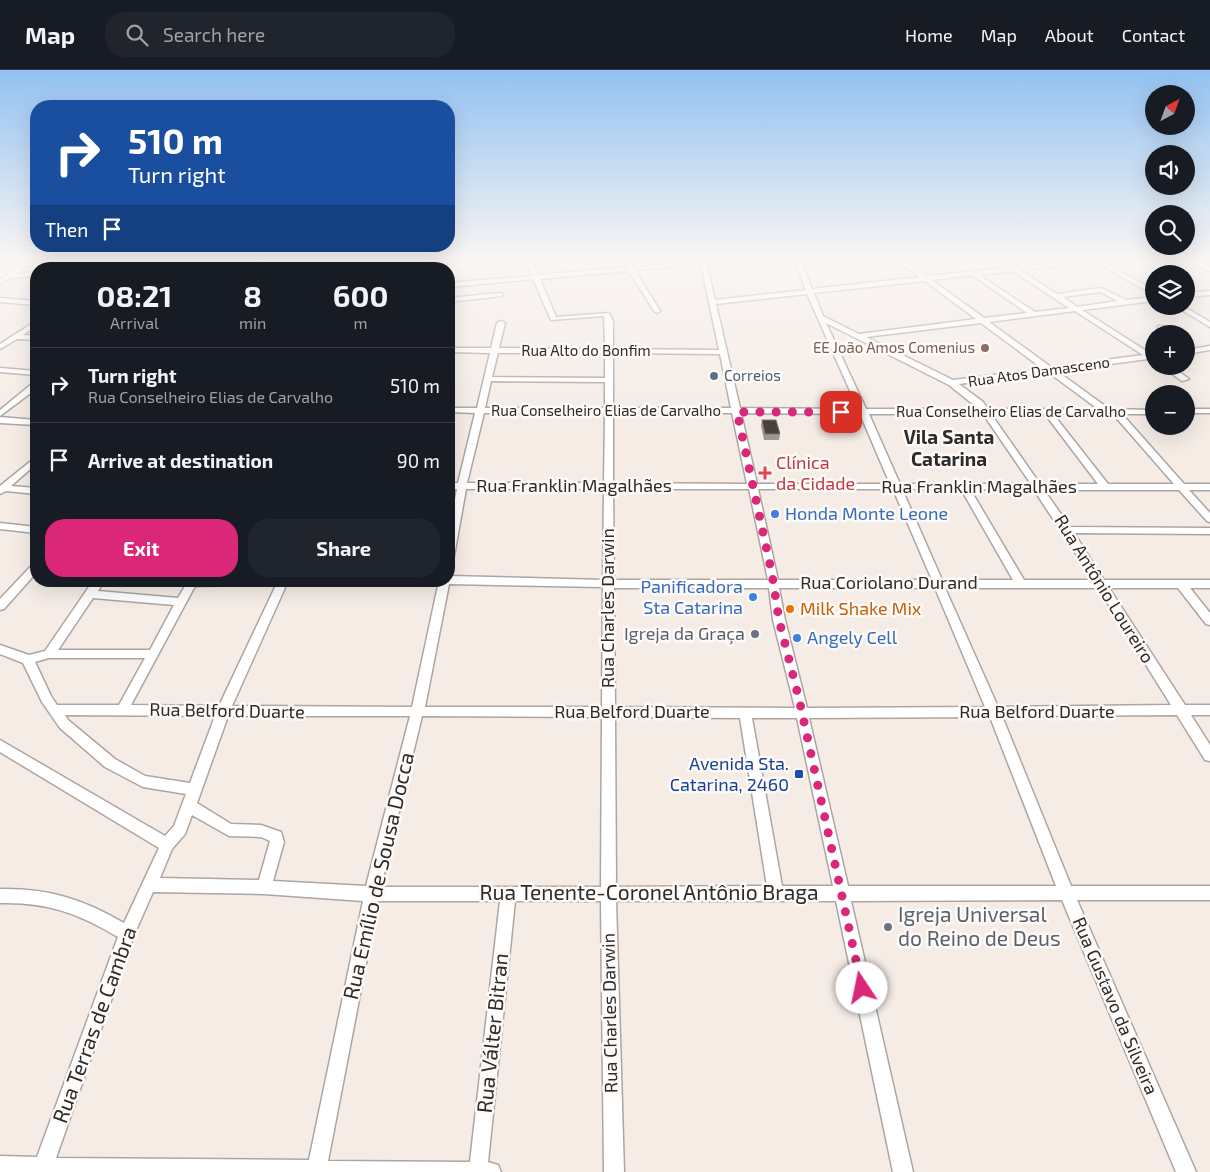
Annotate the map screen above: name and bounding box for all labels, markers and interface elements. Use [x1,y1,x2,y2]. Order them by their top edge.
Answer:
search box [105,12,455,57]
text: Map [25,20,75,49]
icon: search [123,21,151,49]
text: Search here [163,23,265,46]
text: Home [905,24,953,46]
text: Map [981,24,1017,46]
text: About [1045,24,1094,46]
text: Contact [1122,24,1185,46]
north arrow [1145,85,1195,135]
map controls [1145,85,1195,435]
text: 510 m [128,119,223,161]
icon: right [45,120,110,185]
button: sound [1145,145,1195,195]
text: Turn right [128,161,226,187]
button: search [1145,205,1195,255]
icon: arrive [98,215,126,243]
text: Then [45,218,88,241]
button: layers [1145,265,1195,315]
text: 08:21 [97,277,172,313]
text: 8 [243,277,262,313]
text: 600 [333,277,388,313]
text: Arrival [110,313,159,332]
text: min [239,313,266,332]
text: m [354,313,368,332]
button: + [1145,325,1195,375]
place label: EE João Amos Comenius [813,338,975,356]
street label: Rua Alto do Bonfim [521,341,651,359]
marker: EE João Amos Comenius [979,342,991,354]
street label: Rua Atos Damasceno [967,352,1111,390]
text: Turn right [88,364,176,387]
place label: Correios [724,366,781,384]
marker: Correios [708,370,720,382]
icon: right [45,371,73,399]
text: 510 m [390,374,440,397]
button: − [1145,385,1195,435]
text: Rua Conselheiro Elias de Carvalho [88,387,333,406]
pin [820,391,862,433]
icon: arrive [827,398,855,426]
street label: Rua Conselheiro Elias de Carvalho [491,401,721,419]
street label: Rua Conselheiro Elias de Carvalho [896,402,1126,420]
district label: Vila Santa Catarina [904,425,994,470]
icon: arrive [45,446,73,474]
text: Arrive at destination [88,449,273,472]
text: 90 m [397,449,440,472]
place label: Clínica da Cidade [776,451,855,494]
marker: Clínica da Cidade [758,466,772,480]
street label: Rua Franklin Magalhães [476,474,672,496]
street label: Rua Franklin Magalhães [881,475,1077,497]
place label: Honda Monte Leone [785,502,948,524]
marker: Honda Monte Leone [769,508,781,520]
street label: Rua Antônio Loureiro [1050,510,1159,667]
button: Exit [45,519,238,577]
button: Share [248,519,440,577]
street label: Rua Charles Darwin [596,528,618,688]
street label: Rua Coriolano Durand [800,571,978,593]
place label: Panificadora Sta Catarina [640,575,743,618]
marker: Panificadora Sta Catarina [747,591,759,603]
place label: Milk Shake Mix [800,597,922,619]
marker: Milk Shake Mix [784,603,796,615]
place label: Igreja da Graça [624,622,745,645]
place label: Angely Cell [807,626,898,648]
marker: Igreja da Graça [749,628,761,640]
marker: Angely Cell [791,632,803,644]
street label: Rua Belford Duarte [149,698,305,722]
street label: Rua Belford Duarte [554,700,710,722]
street label: Rua Belford Duarte [959,700,1115,722]
street label: Rua Emílio de Sousa Docca [337,750,418,1002]
place label: Avenida Sta. Catarina, 2460 [670,752,789,795]
marker: Avenida Sta. Catarina, 2460 [793,768,805,780]
street label: Rua Tenente-Coronel Antônio Braga [480,879,818,904]
place label: Igreja Universal do Reino de Deus [898,901,1061,950]
street label: Rua Gustavo da Silveira [1069,914,1163,1098]
marker: Igreja Universal do Reino de Deus [882,921,894,933]
street label: Rua Terras de Cambra [46,923,141,1126]
street label: Rua Charles Darwin [597,933,621,1093]
street label: Rua Válter Bitran [471,952,512,1114]
position arrow [835,961,887,1013]

